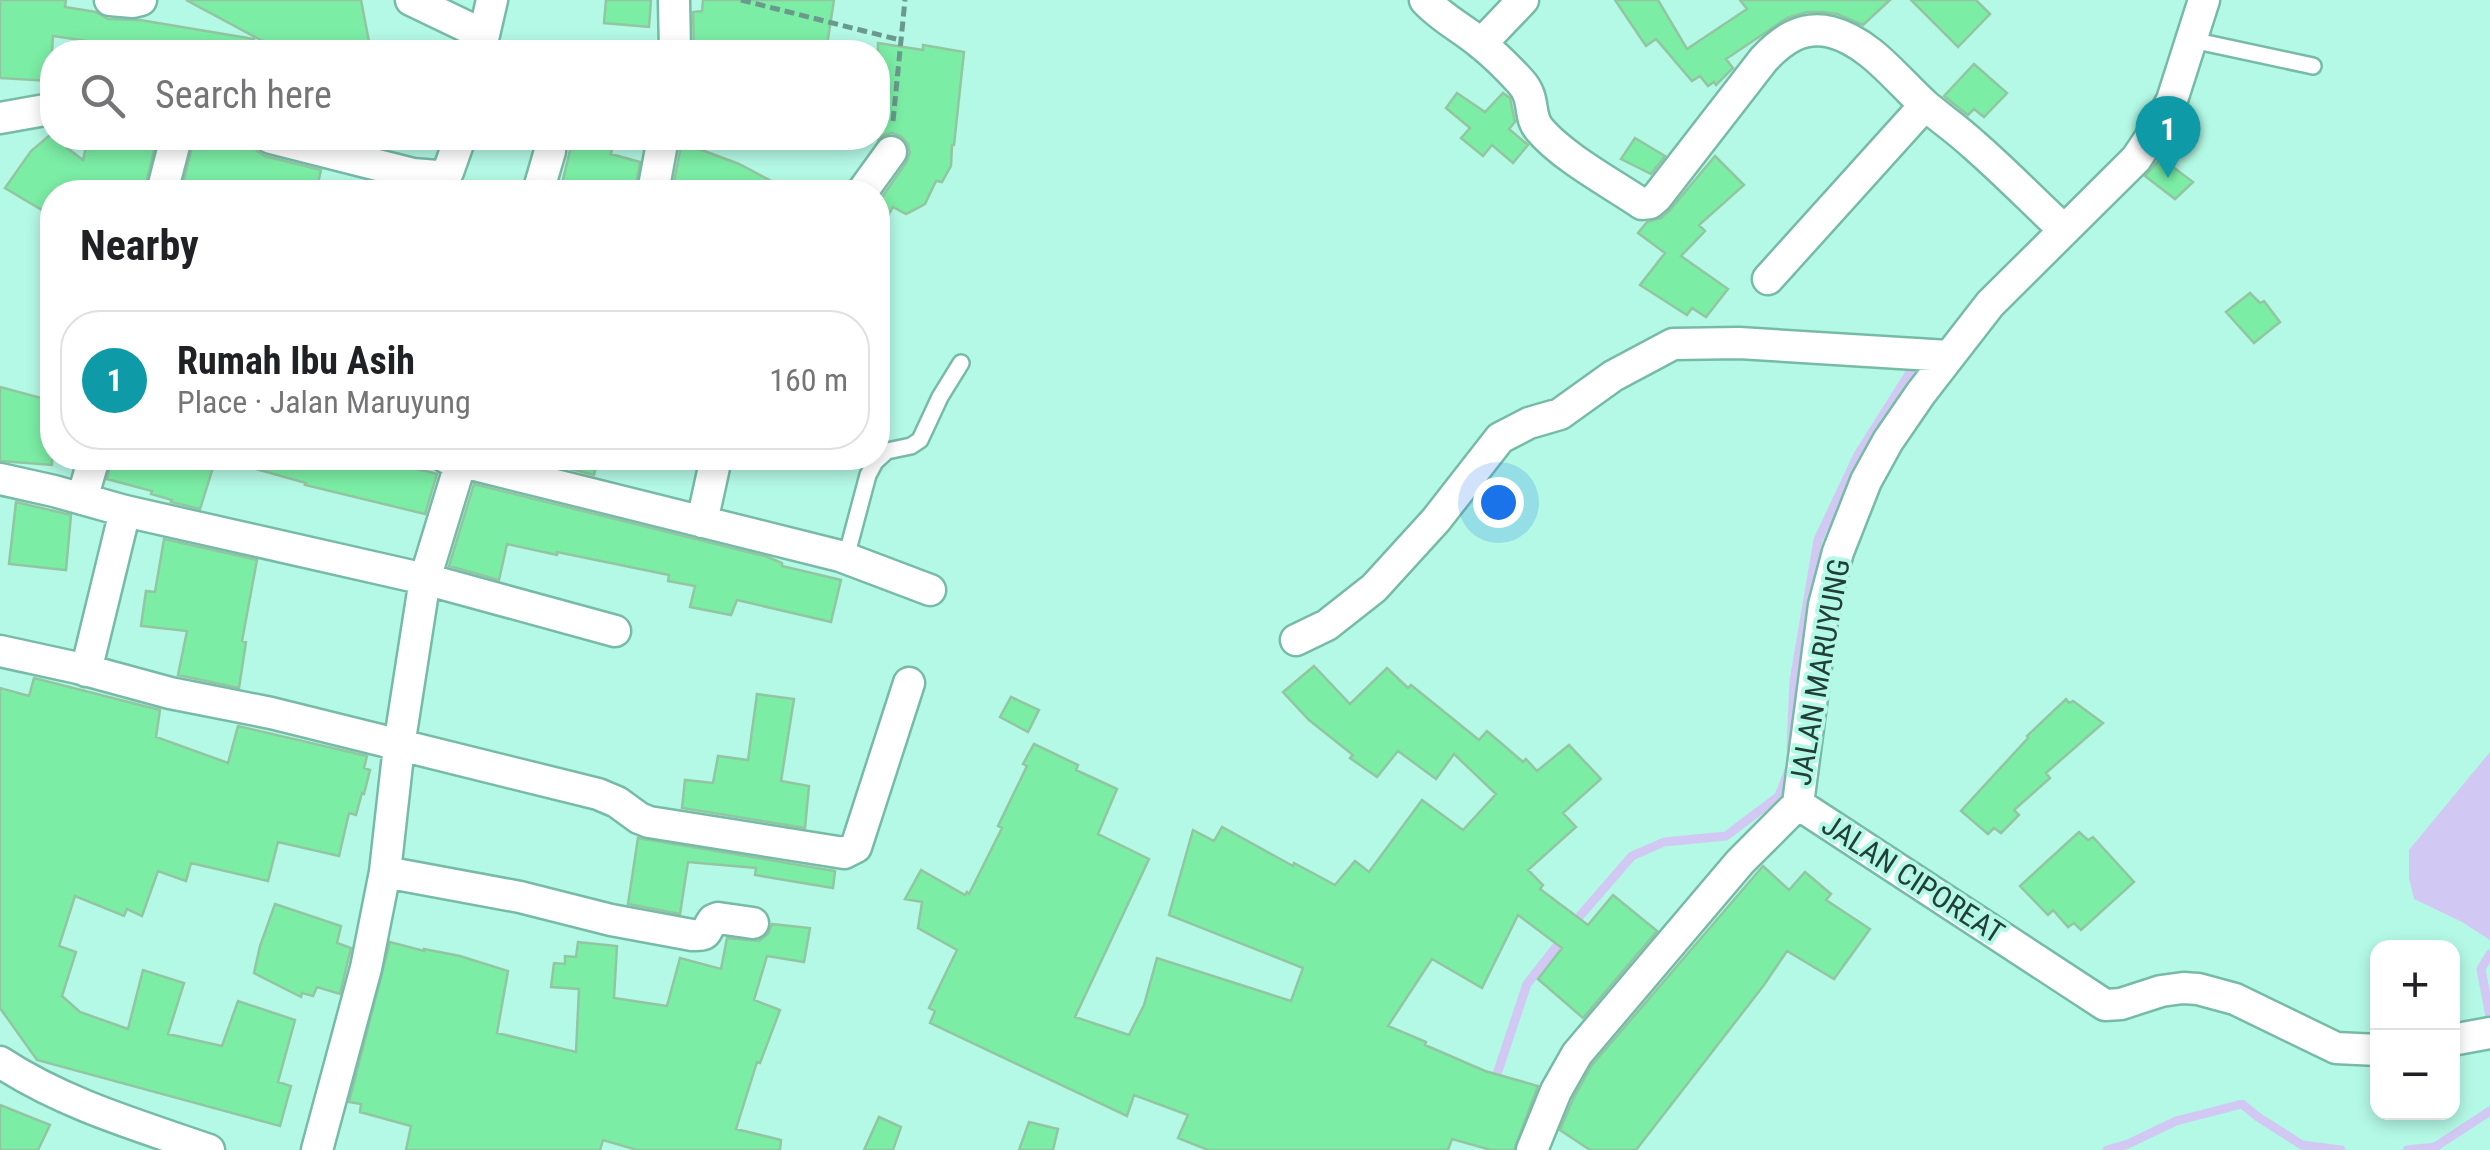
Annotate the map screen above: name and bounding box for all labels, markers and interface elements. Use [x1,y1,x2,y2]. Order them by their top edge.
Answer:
search box [40,40,890,150]
icon: search [75,68,130,123]
text: Search here [155,73,332,117]
pin: 1 [2136,96,2200,178]
text: Nearby [80,221,199,270]
text: Rumah Ibu Asih [177,339,415,383]
text: 1 [106,361,123,399]
text: 160 m [769,361,848,399]
text: Place · Jalan Maruyung [177,383,471,421]
your location [1473,477,1524,528]
street label: JALAN MARUYUNG [1782,556,1857,788]
street label: JALAN CIPOREAT [1816,807,2011,950]
map controls [2370,940,2460,1120]
button: + [2370,940,2460,1030]
button: − [2370,1030,2460,1120]

